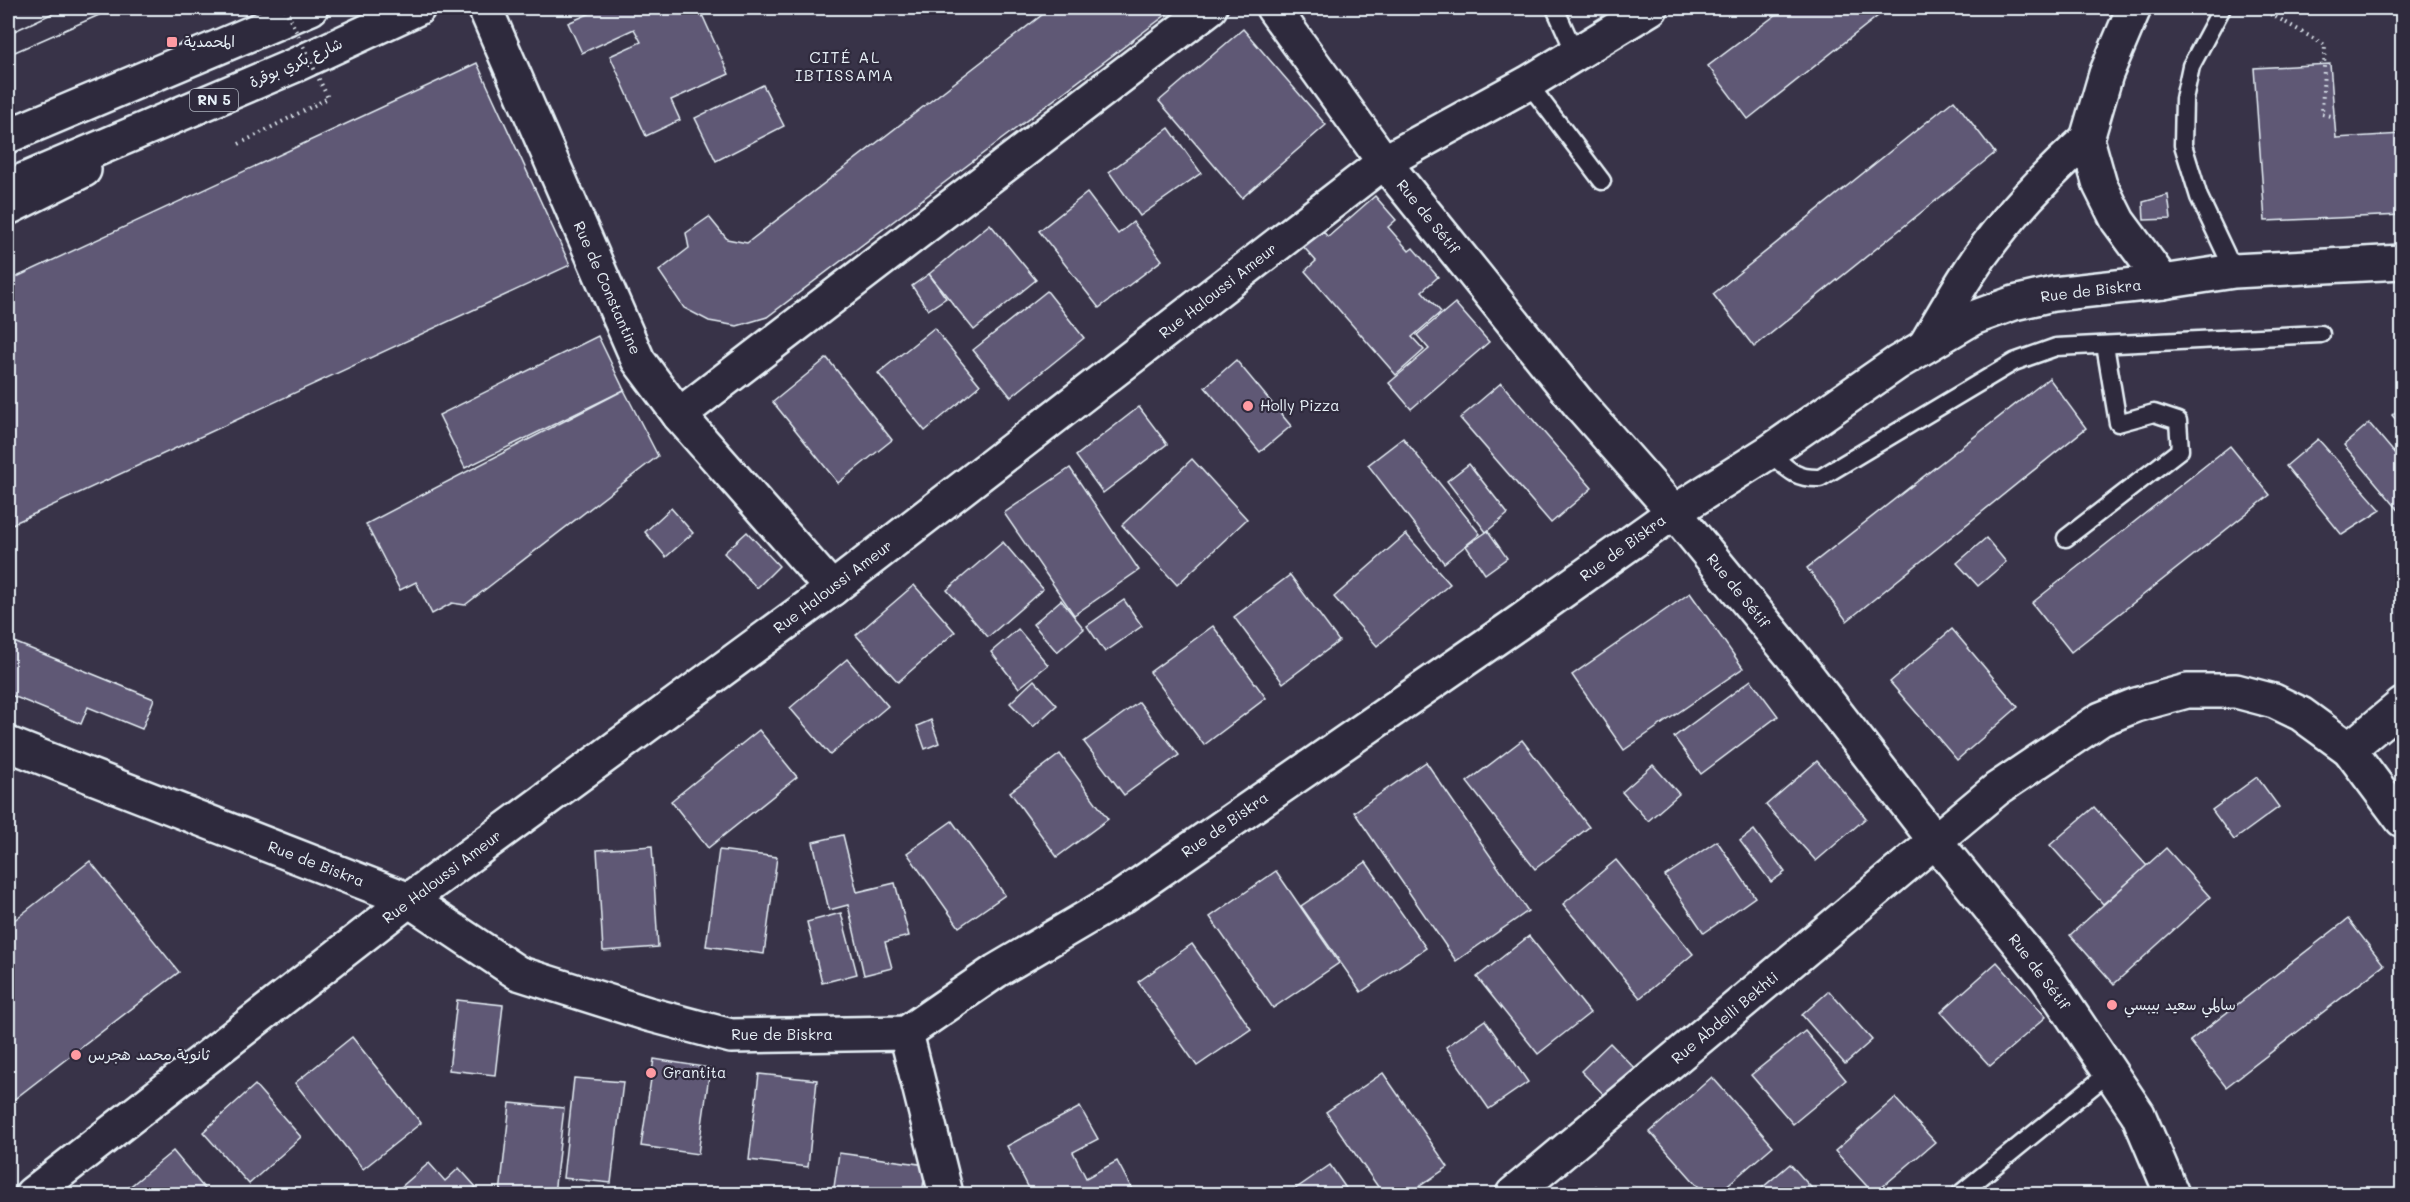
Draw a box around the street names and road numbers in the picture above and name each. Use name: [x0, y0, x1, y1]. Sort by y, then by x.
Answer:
street label: شارع بكري بوقرة: [246, 33, 346, 93]
road number: RN 5: [190, 89, 238, 111]
street label: Rue de Sétif: [1393, 175, 1466, 259]
street label: Rue de Constantine: [570, 218, 646, 357]
street label: Rue Haloussi Ameur: [1154, 238, 1280, 342]
street label: Rue de Biskra: [2039, 274, 2142, 306]
street label: Rue de Biskra: [1575, 509, 1669, 585]
street label: Rue Haloussi Ameur: [769, 535, 896, 638]
street label: Rue de Sétif: [1703, 549, 1776, 633]
street label: Rue de Biskra: [1177, 787, 1272, 861]
street label: Rue Haloussi Ameur: [378, 825, 505, 928]
street label: Rue de Biskra: [265, 836, 367, 891]
street label: Rue de Sétif: [2005, 929, 2076, 1014]
street label: Rue Abdelli Bekhti: [1667, 967, 1782, 1068]
street label: Rue de Biskra: [731, 1024, 833, 1044]

